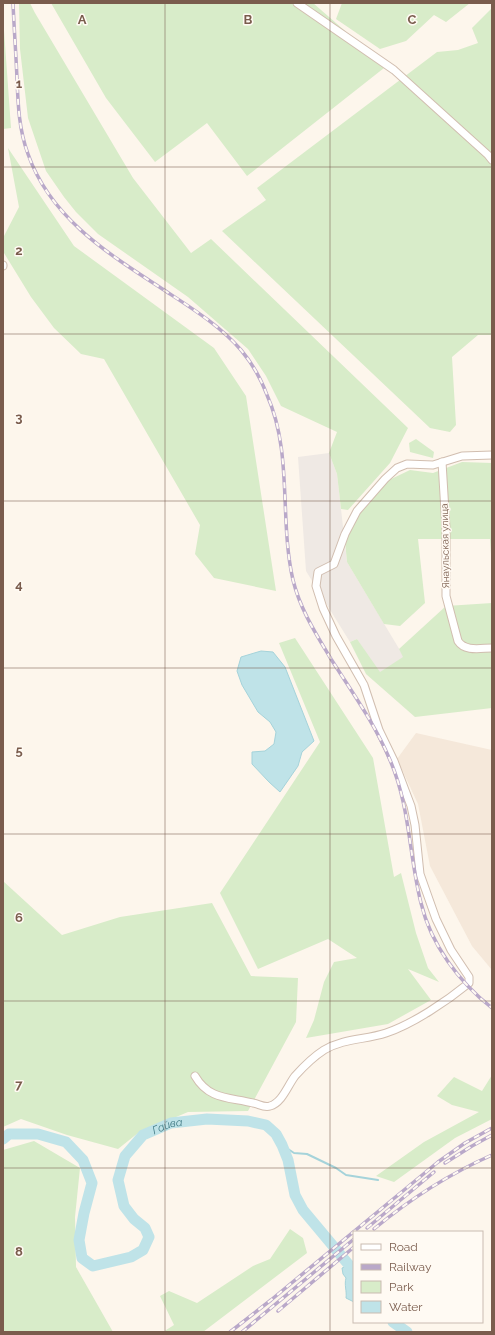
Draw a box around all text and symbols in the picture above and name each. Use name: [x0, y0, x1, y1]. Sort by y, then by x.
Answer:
text: A: [78, 12, 87, 27]
text: B: [244, 12, 253, 27]
text: C: [408, 12, 417, 27]
text: 1: [16, 76, 23, 91]
text: 2: [15, 243, 23, 258]
text: 3: [15, 410, 23, 425]
street label: Янаульская улица: [439, 503, 451, 589]
text: 4: [15, 577, 23, 592]
text: 5: [15, 743, 23, 758]
text: 6: [15, 910, 23, 925]
text: 7: [15, 1077, 23, 1092]
water label: Гайва: [150, 1115, 183, 1137]
legend: [353, 1231, 483, 1323]
text: Road: [389, 1240, 418, 1254]
text: 8: [15, 1244, 23, 1259]
text: Railway: [389, 1260, 432, 1274]
text: Park: [389, 1280, 414, 1294]
text: Water: [389, 1300, 423, 1314]

